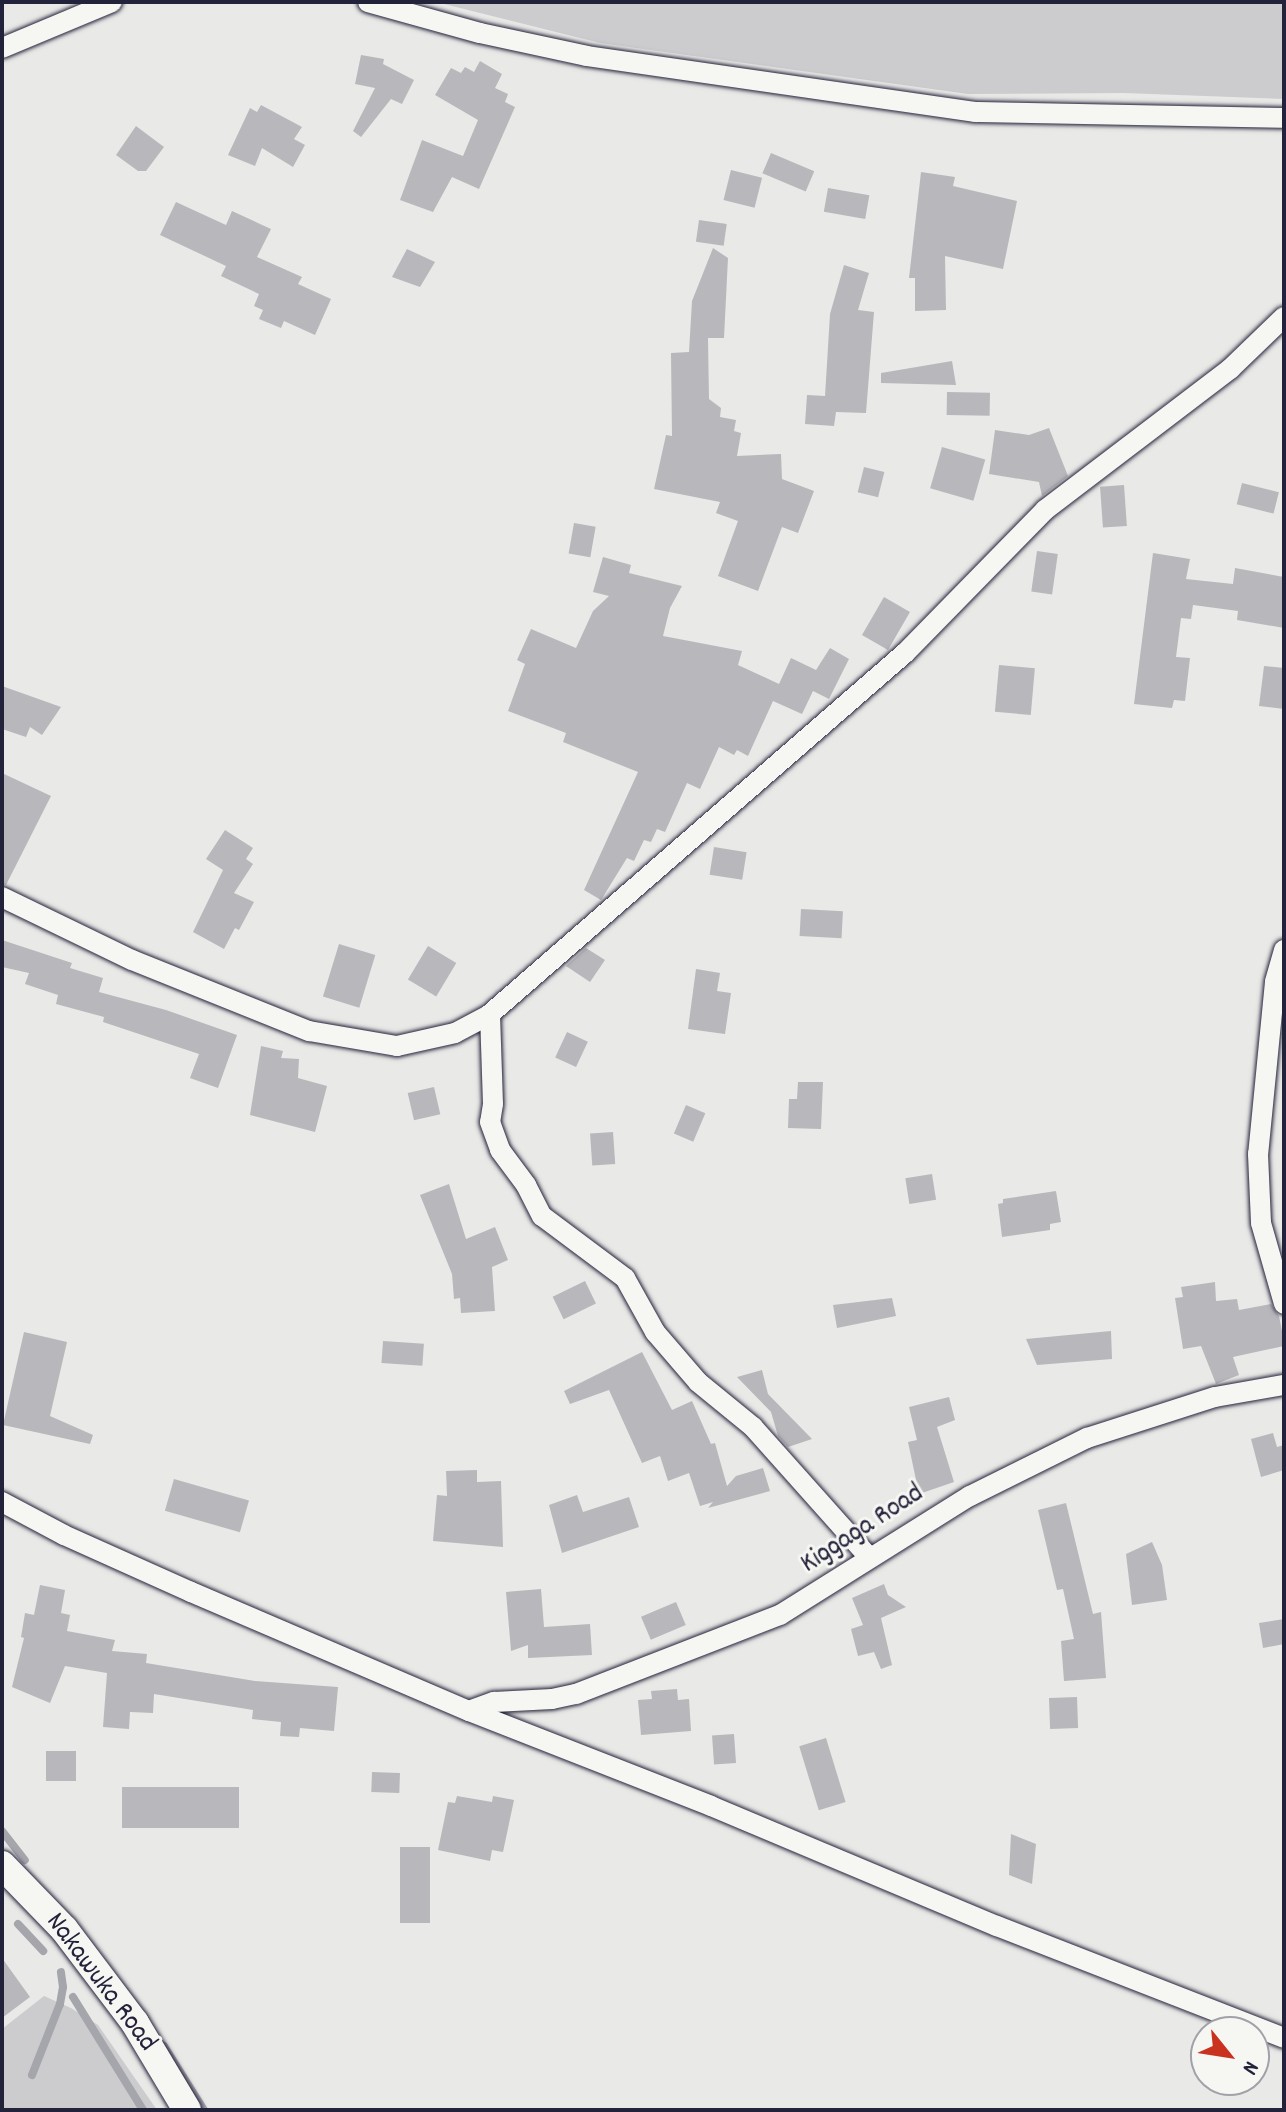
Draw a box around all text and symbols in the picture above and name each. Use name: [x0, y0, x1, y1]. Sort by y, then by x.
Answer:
street label: Kiggaga Road: [795, 1478, 931, 1582]
street label: Nakawuka Road: [37, 1907, 163, 2059]
north arrow: [1190, 2016, 1270, 2096]
text: N: [1233, 2055, 1266, 2080]

